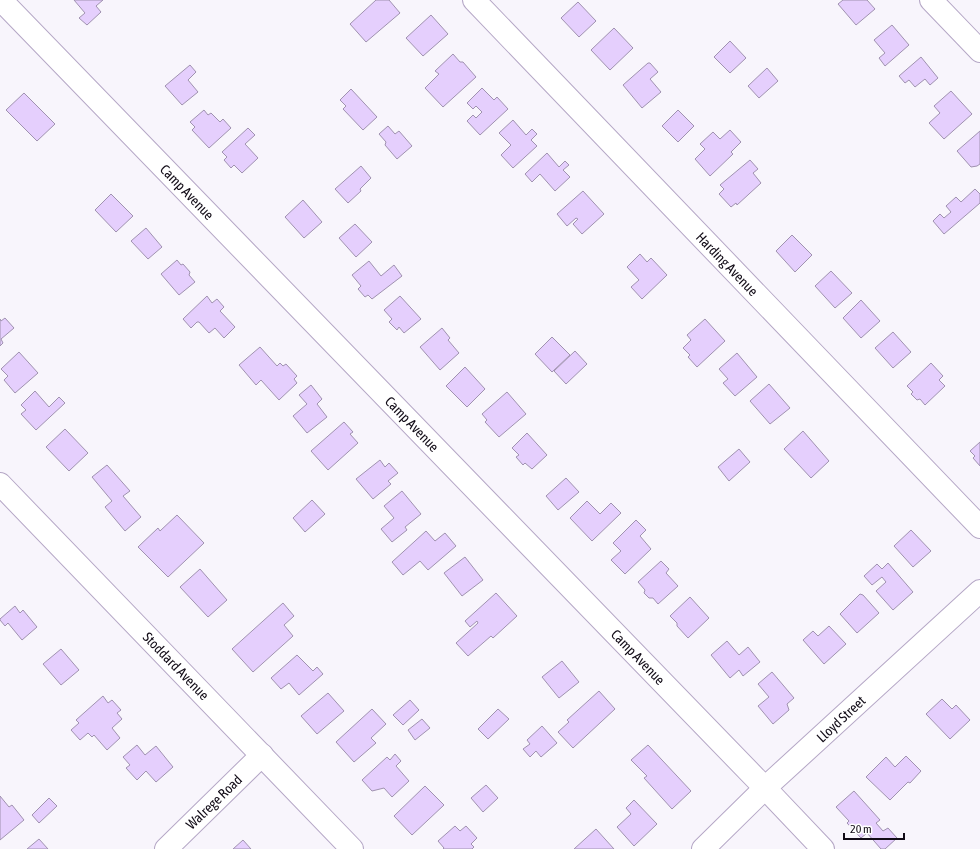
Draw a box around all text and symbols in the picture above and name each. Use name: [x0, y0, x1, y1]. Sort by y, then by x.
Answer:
street label: Camp Avenue: [157, 161, 217, 223]
street label: Harding Avenue: [693, 229, 761, 299]
street label: Camp Avenue: [382, 393, 442, 455]
street label: Camp Avenue: [608, 626, 668, 688]
street label: Stoddard Avenue: [140, 629, 212, 703]
street label: Lloyd Street: [813, 693, 869, 745]
street label: Walrege Road: [183, 772, 245, 832]
scale bar: [844, 815, 904, 841]
text: 20 m: [850, 822, 872, 836]

